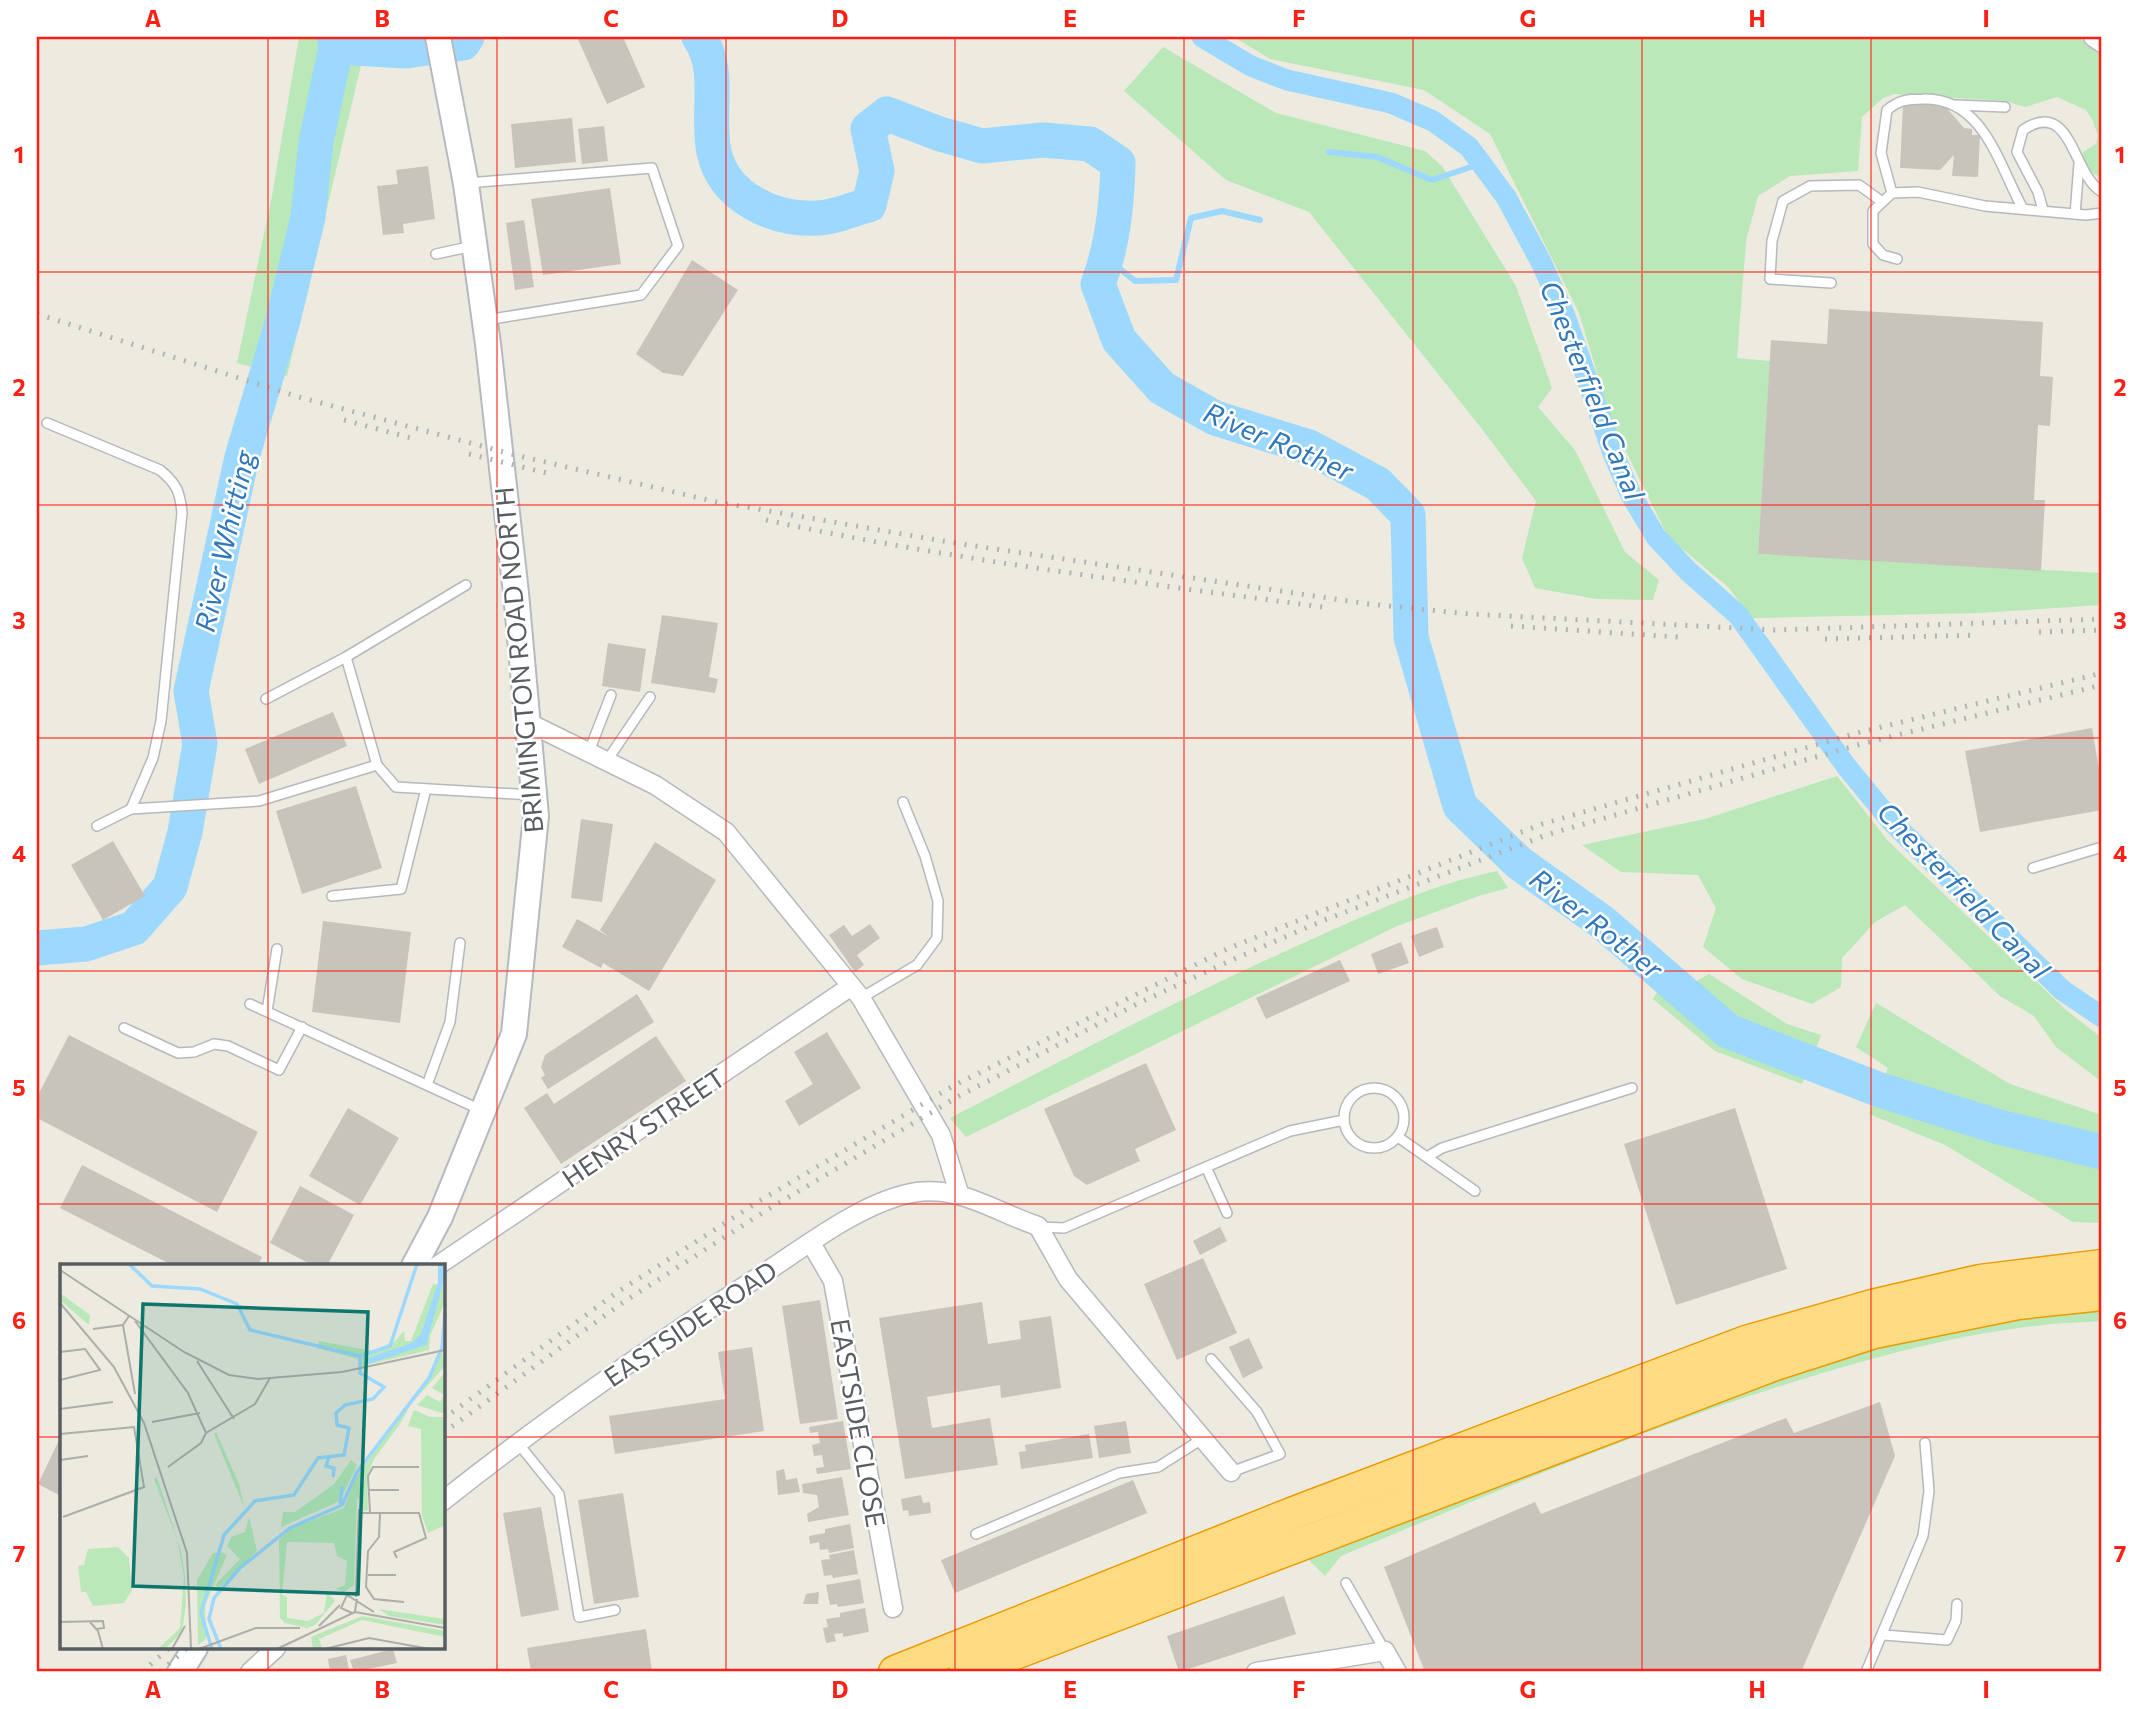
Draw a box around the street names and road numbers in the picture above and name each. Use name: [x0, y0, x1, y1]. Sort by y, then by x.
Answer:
street label: BRIMINGTON ROAD NORTH: [487, 486, 549, 834]
street label: HENRY STREET: [556, 1061, 730, 1193]
street label: EASTSIDE ROAD: [598, 1254, 782, 1392]
street label: EASTSIDE CLOSE: [825, 1316, 893, 1530]

